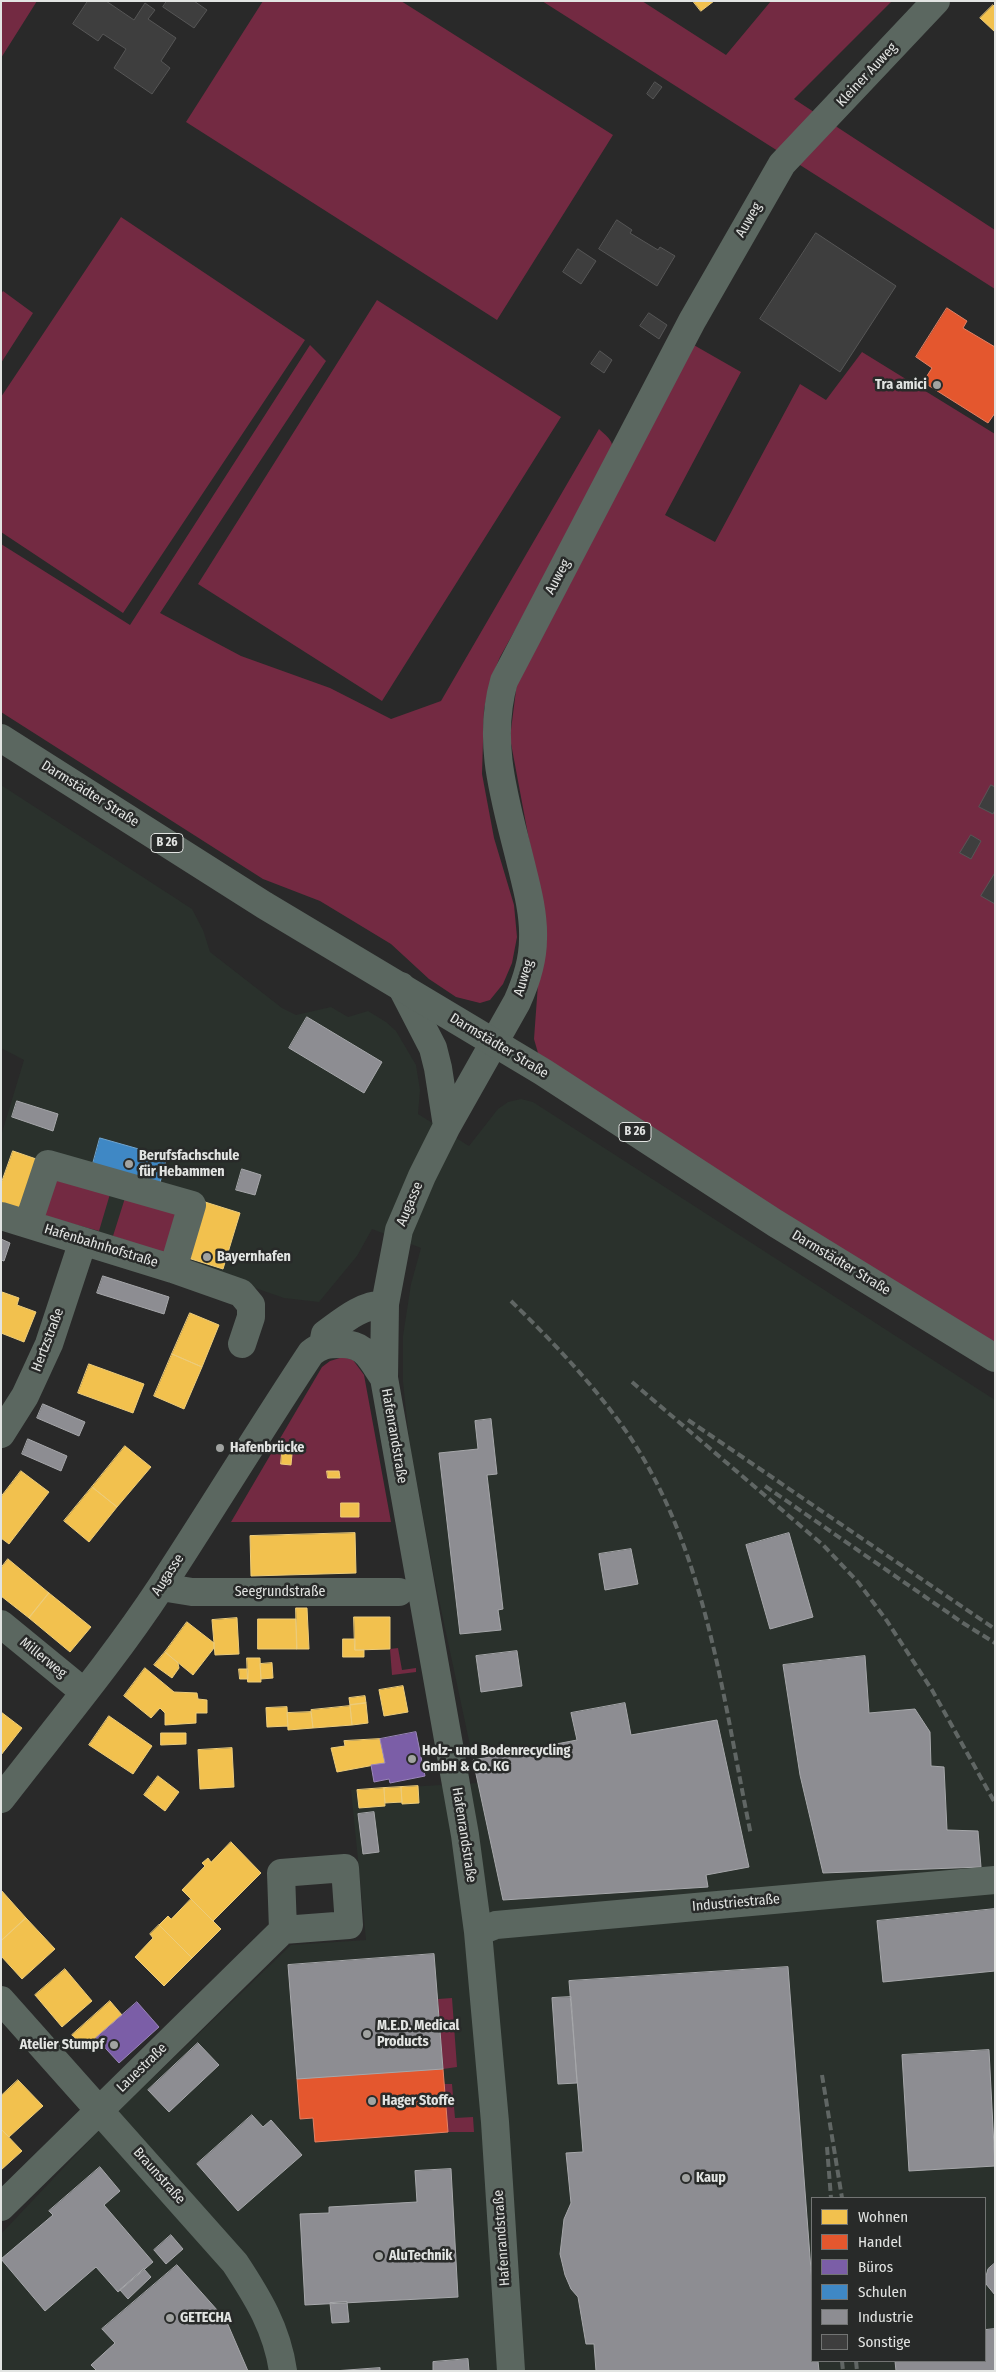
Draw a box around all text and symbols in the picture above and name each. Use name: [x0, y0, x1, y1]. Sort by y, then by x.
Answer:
street label: Kleiner Auweg: [833, 40, 901, 110]
street label: Auweg: [732, 200, 766, 240]
place label: Tra amici: [875, 377, 927, 393]
marker: Tra amici: [931, 379, 943, 391]
street label: Auweg: [542, 557, 574, 597]
street label: Darmstädter Straße: [38, 757, 142, 831]
road number: B 26: [151, 834, 183, 852]
street label: Auweg: [511, 958, 537, 998]
street label: Darmstädter Straße: [447, 1010, 551, 1082]
road number: B 26: [619, 1122, 651, 1142]
place label: Berufsfachschule für Hebammen: [139, 1148, 239, 1180]
marker: Berufsfachschule für Hebammen: [123, 1158, 135, 1170]
street label: Augasse: [393, 1179, 427, 1229]
street label: Hafenbahnhofstraße: [42, 1221, 160, 1271]
street label: Darmstädter Straße: [789, 1227, 893, 1299]
place label: Bayernhafen: [217, 1249, 291, 1265]
marker: Bayernhafen: [201, 1251, 213, 1263]
street label: Hertzstraße: [28, 1306, 68, 1374]
street label: Hafenrandstraße: [377, 1387, 411, 1485]
place label: Hafenbrücke: [230, 1440, 304, 1456]
marker: Hafenbrücke: [214, 1442, 226, 1454]
street label: Augasse: [148, 1551, 188, 1599]
street label: Seegrundstraße: [235, 1584, 325, 1600]
street label: Millerweg: [16, 1634, 70, 1682]
place label: Holz- und Bodenrecycling GmbH & Co. KG: [422, 1743, 570, 1775]
marker: Holz- und Bodenrecycling GmbH & Co. KG: [406, 1753, 418, 1765]
street label: Hafenrandstraße: [448, 1786, 480, 1884]
street label: Industriestraße: [691, 1891, 781, 1915]
place label: M.E.D. Medical Products: [377, 2018, 459, 2050]
marker: M.E.D. Medical Products: [361, 2028, 373, 2040]
place label: Atelier Stumpf: [20, 2037, 104, 2053]
marker: Atelier Stumpf: [108, 2039, 120, 2051]
street label: Lauestraße: [113, 2040, 171, 2096]
place label: Hager Stoffe: [382, 2093, 455, 2109]
marker: Hager Stoffe: [366, 2095, 378, 2107]
street label: Braunstraße: [129, 2144, 189, 2208]
place label: Kaup: [696, 2170, 726, 2186]
marker: Kaup: [680, 2172, 692, 2184]
street label: Hafenrandstraße: [490, 2189, 514, 2287]
legend: [811, 2197, 986, 2362]
text: Wohnen: [858, 2208, 908, 2226]
text: Handel: [858, 2233, 902, 2251]
place label: AluTechnik: [389, 2248, 452, 2264]
marker: AluTechnik: [373, 2250, 385, 2262]
text: Büros: [858, 2258, 893, 2276]
text: Schulen: [858, 2283, 907, 2301]
text: Industrie: [858, 2308, 913, 2326]
place label: GETECHA: [180, 2310, 232, 2326]
marker: GETECHA: [164, 2312, 176, 2324]
text: Sonstige: [858, 2333, 911, 2351]

